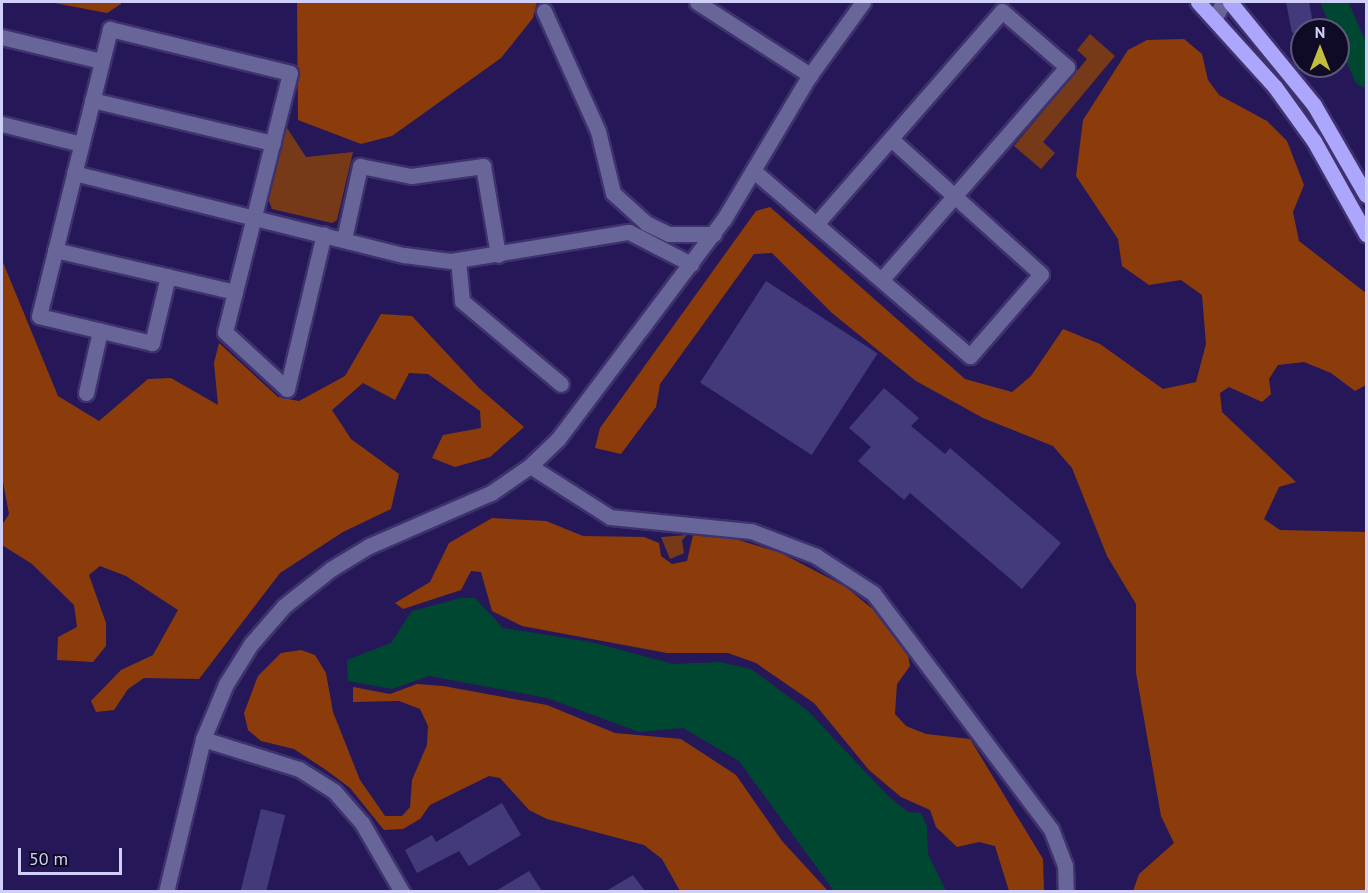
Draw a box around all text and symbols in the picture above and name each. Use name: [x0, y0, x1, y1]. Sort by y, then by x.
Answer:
north arrow: [1290, 18, 1350, 78]
text: N: [1315, 22, 1325, 42]
scale bar: [21, 836, 124, 874]
text: 50 m: [29, 847, 68, 870]

